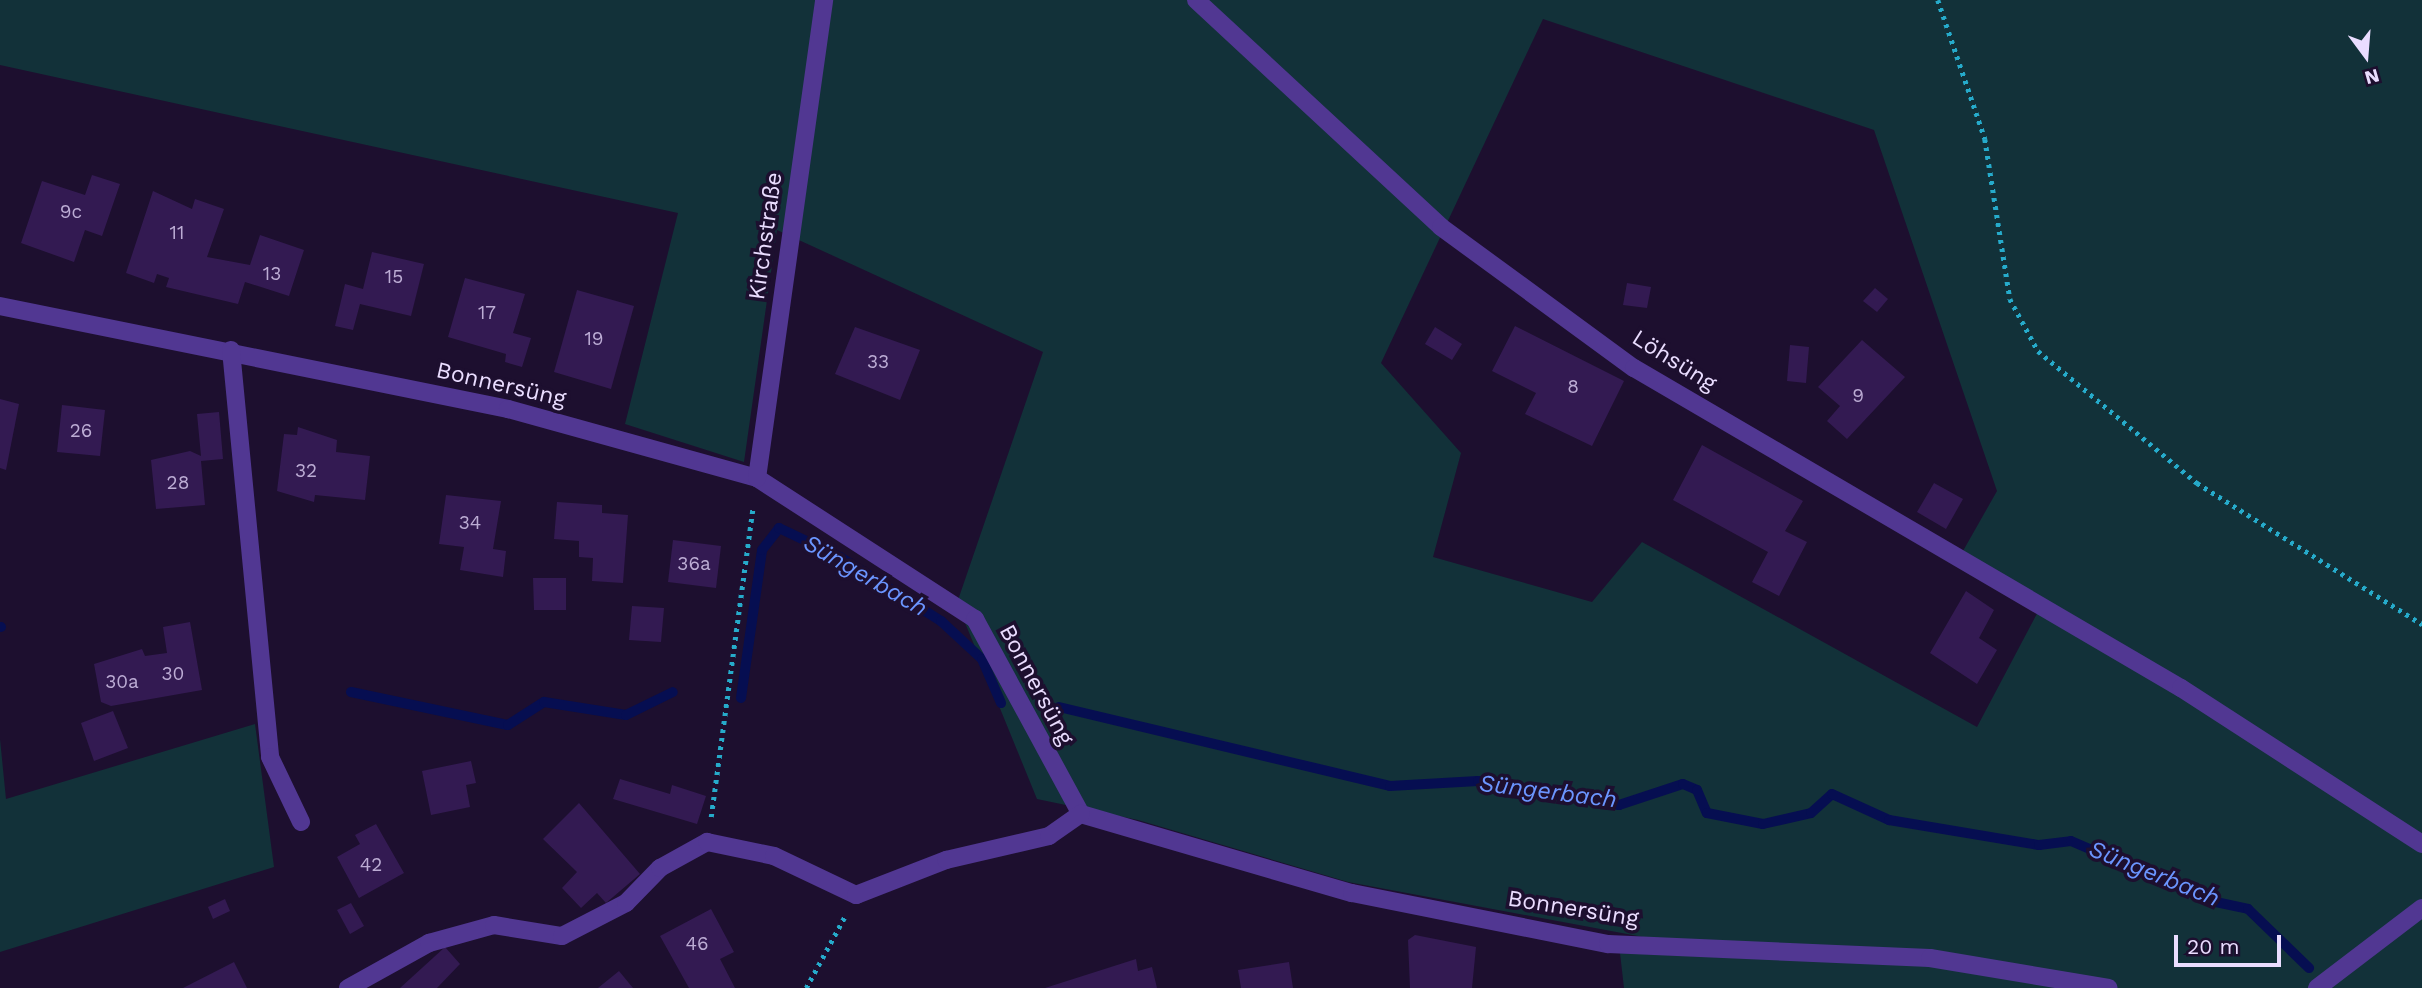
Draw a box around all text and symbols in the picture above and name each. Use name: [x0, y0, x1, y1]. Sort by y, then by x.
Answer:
north arrow: [2331, 21, 2401, 91]
text: N: [2362, 64, 2382, 90]
street label: Kirchstraße: [743, 170, 789, 302]
house number: 9c: [60, 201, 82, 223]
house number: 11: [170, 222, 184, 244]
house number: 13: [263, 263, 281, 285]
house number: 15: [385, 266, 403, 288]
house number: 17: [478, 302, 496, 324]
street label: Löhsüng: [1627, 324, 1721, 398]
house number: 19: [584, 328, 604, 350]
house number: 33: [867, 351, 889, 373]
street label: Bonnersüng: [433, 357, 569, 413]
house number: 8: [1567, 376, 1579, 398]
house number: 9: [1852, 385, 1864, 407]
house number: 26: [70, 420, 92, 442]
house number: 32: [295, 460, 317, 482]
house number: 28: [167, 472, 189, 494]
house number: 34: [459, 512, 481, 534]
water label: Süngerbach: [798, 529, 932, 623]
house number: 36a: [677, 553, 711, 575]
street label: Bonnersüng: [993, 620, 1079, 750]
house number: 30: [162, 663, 184, 685]
house number: 30a: [105, 671, 139, 693]
water label: Süngerbach: [1477, 769, 1619, 815]
water label: Süngerbach: [2084, 835, 2224, 913]
house number: 42: [360, 854, 382, 876]
street label: Bonnersüng: [1506, 885, 1640, 933]
scale bar: [2177, 922, 2284, 966]
house number: 46: [685, 933, 709, 955]
text: 20 m: [2187, 934, 2239, 959]

